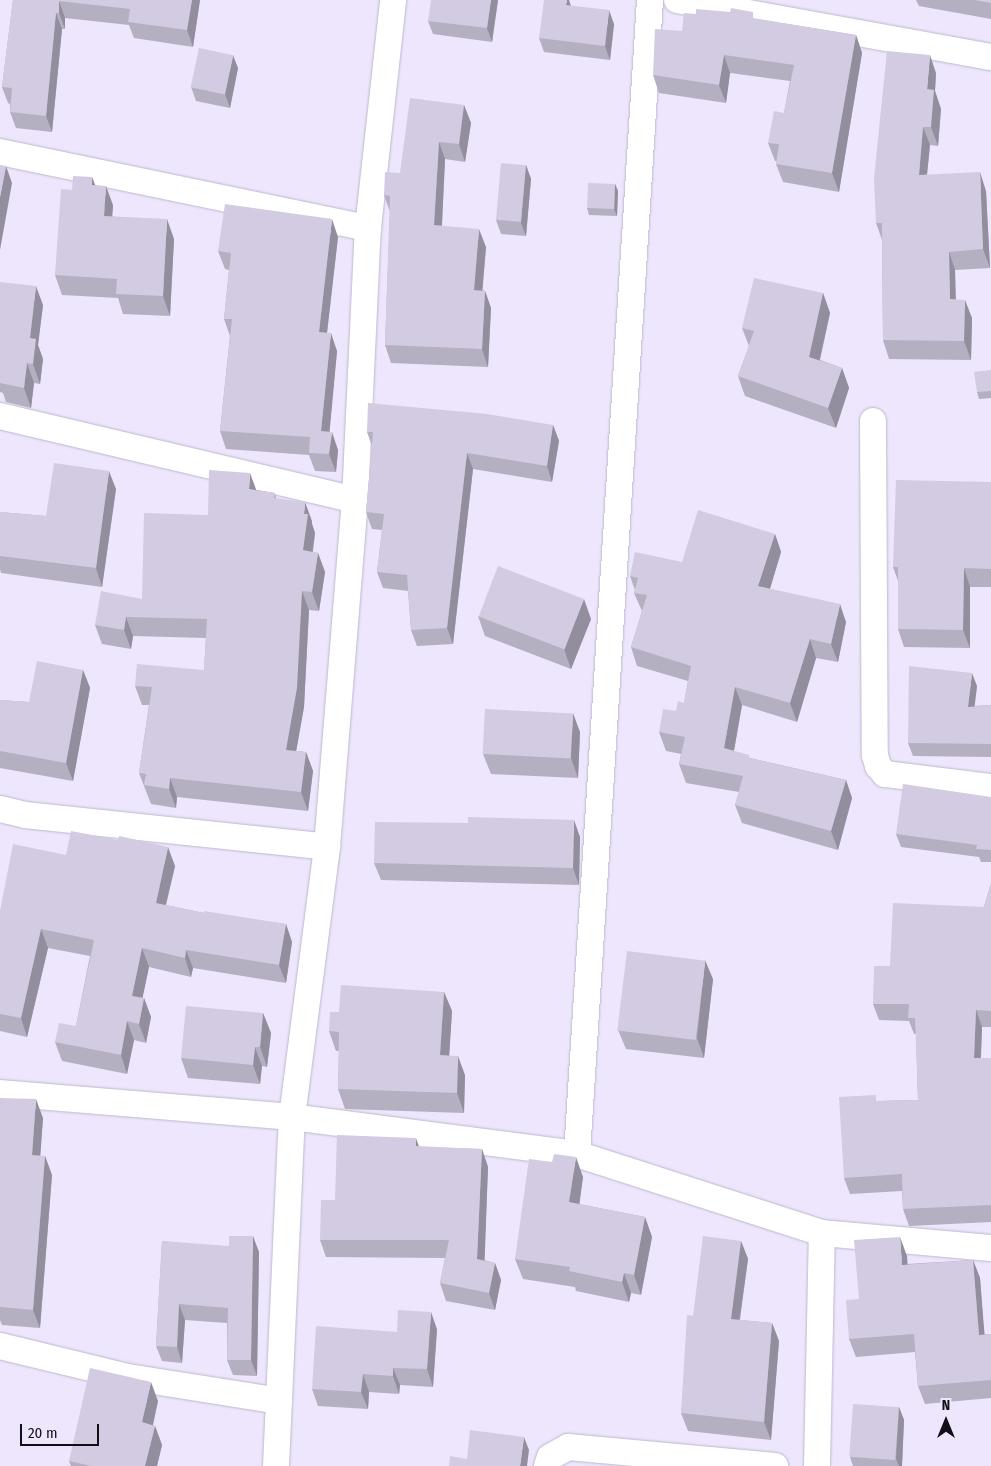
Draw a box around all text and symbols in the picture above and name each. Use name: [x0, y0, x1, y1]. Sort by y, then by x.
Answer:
north arrow: [921, 1396, 971, 1446]
text: N: [942, 1397, 950, 1414]
scale bar: [22, 1414, 101, 1446]
text: 20 m: [28, 1424, 58, 1442]

